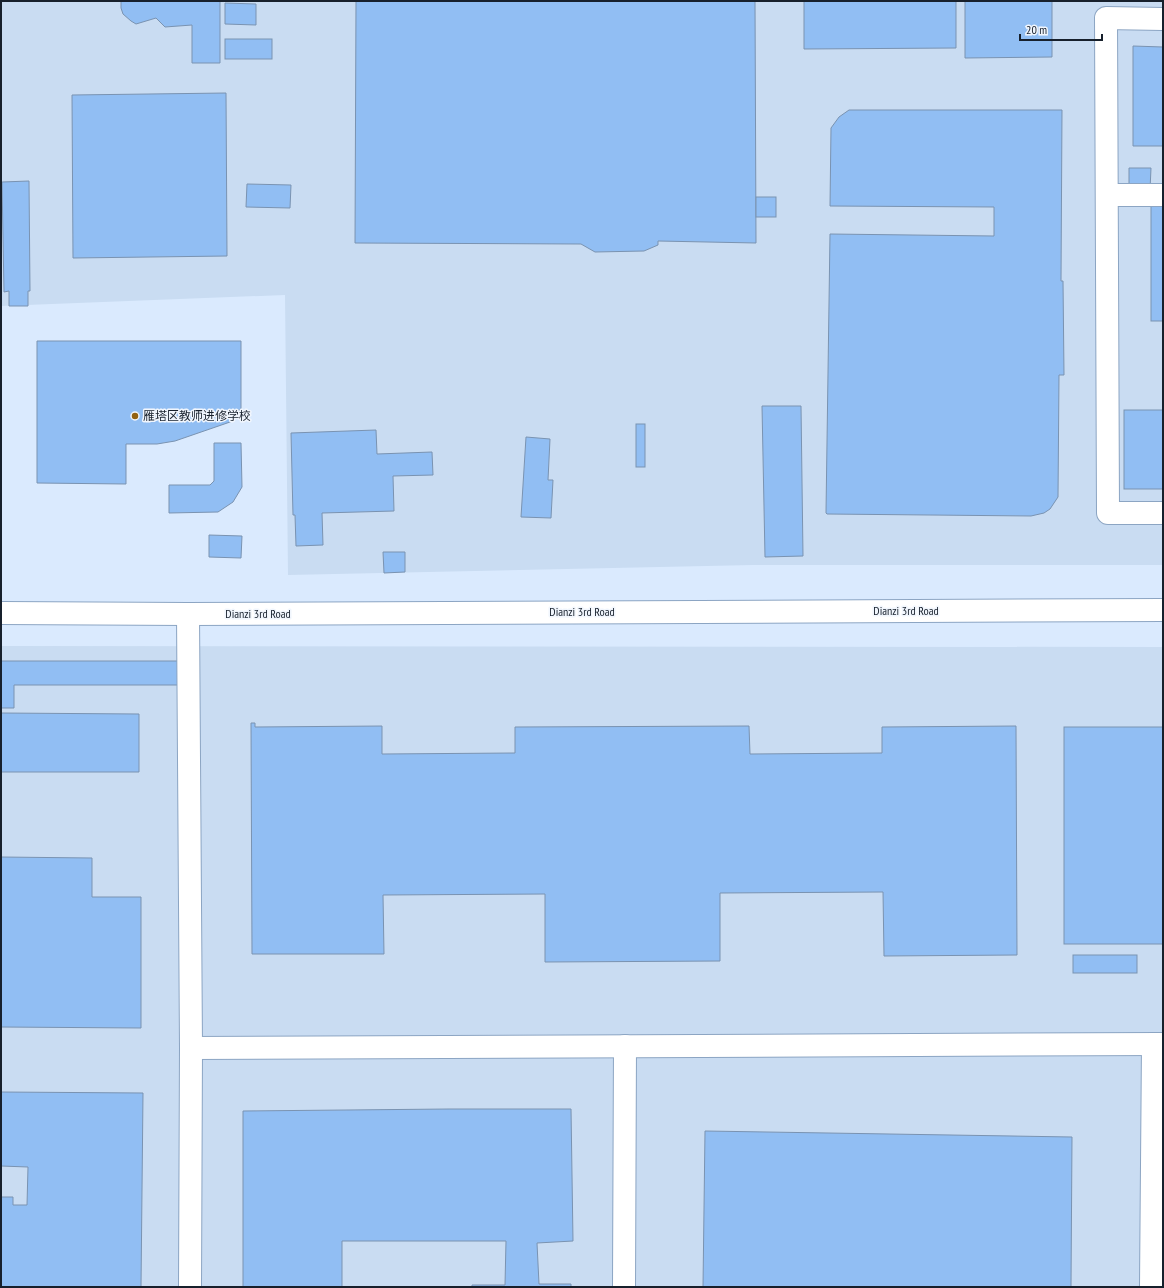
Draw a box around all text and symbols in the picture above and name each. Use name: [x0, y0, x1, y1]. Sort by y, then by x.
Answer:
scale bar: [1020, 16, 1102, 42]
text: 20 m: [1026, 22, 1047, 37]
place label: 雁塔区教师进修学校: [143, 408, 251, 423]
marker: 雁塔区教师进修学校: [130, 411, 140, 421]
street label: Dianzi 3rd Road: [873, 603, 939, 618]
street label: Dianzi 3rd Road: [549, 604, 615, 619]
street label: Dianzi 3rd Road: [225, 606, 291, 621]

